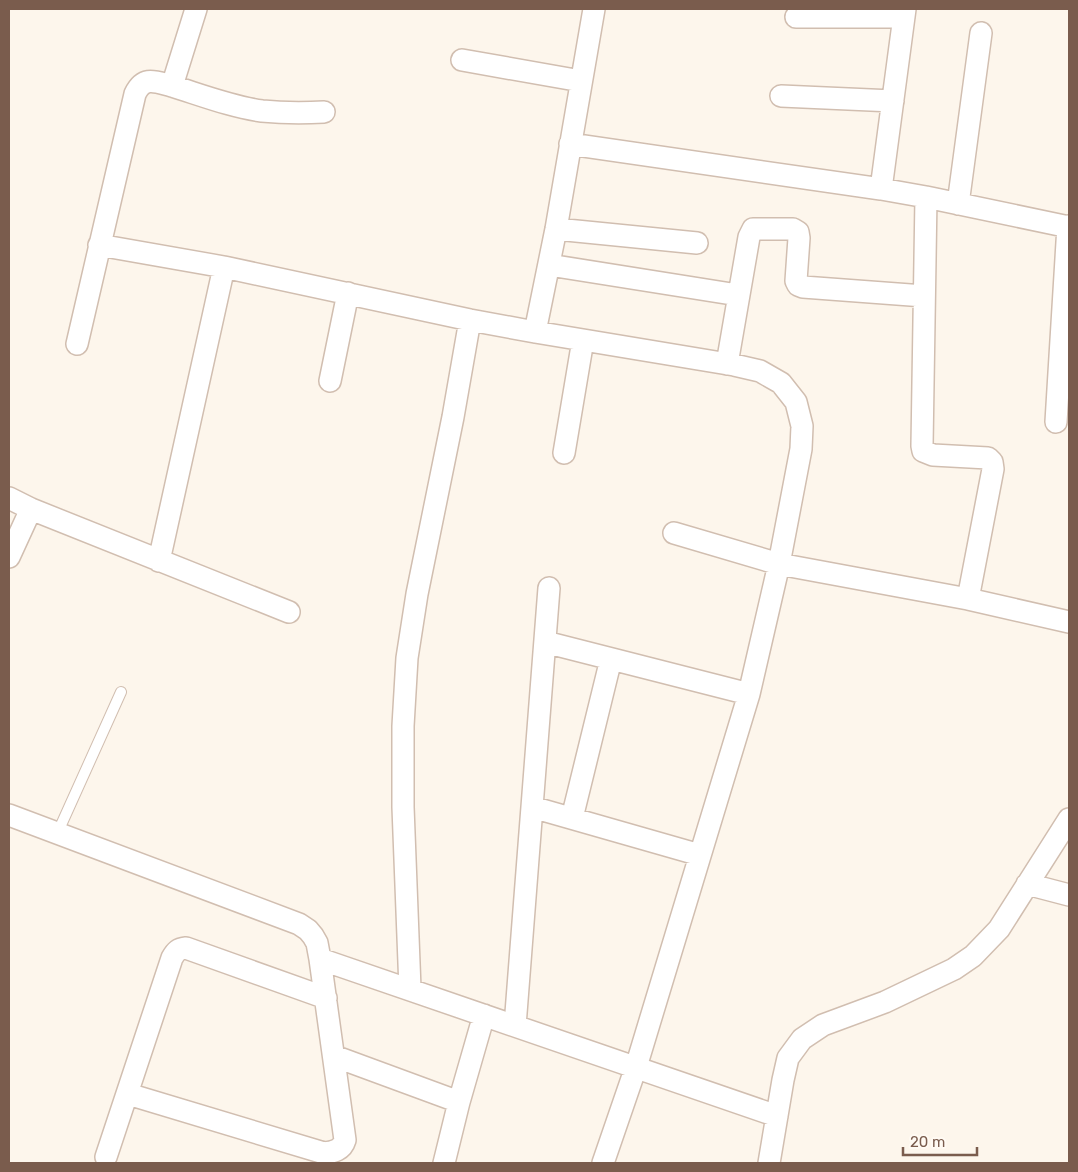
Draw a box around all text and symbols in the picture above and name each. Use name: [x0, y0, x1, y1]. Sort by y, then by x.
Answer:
scale bar: [903, 1124, 977, 1156]
text: 20 m: [910, 1133, 945, 1151]

